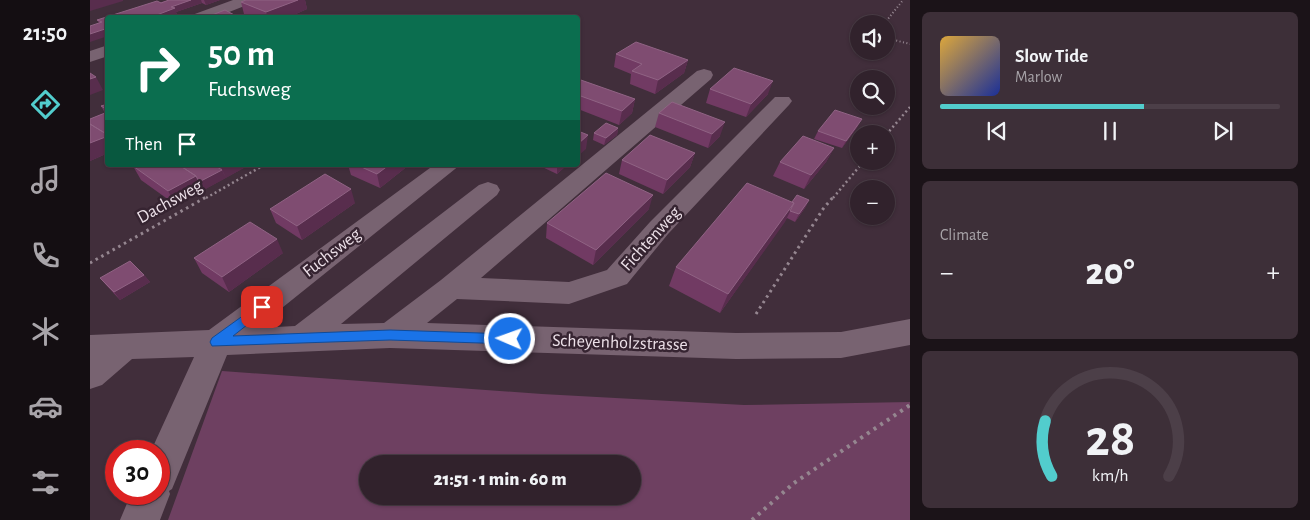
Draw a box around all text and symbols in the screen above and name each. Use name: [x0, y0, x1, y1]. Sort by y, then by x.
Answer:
map controls: [850, 15, 895, 225]
button: sound: [850, 15, 895, 60]
text: 21:50: [23, 22, 67, 44]
icon: right: [125, 35, 190, 100]
text: 50 m: [208, 37, 275, 72]
text: Slow Tide: [1015, 47, 1088, 66]
text: Marlow: [1015, 69, 1062, 85]
button: search: [850, 70, 895, 115]
text: Fuchsweg: [208, 78, 291, 100]
icon: directions: [28, 87, 63, 122]
icon: previous: [983, 117, 1011, 145]
icon: pause: [1096, 117, 1124, 145]
icon: next: [1209, 117, 1237, 145]
button: +: [850, 125, 895, 170]
icon: arrive: [173, 130, 201, 158]
text: Then: [125, 135, 163, 154]
icon: music: [28, 162, 63, 197]
street label: Dachsweg: [134, 177, 206, 227]
button: −: [850, 180, 895, 225]
street label: Fichtenweg: [618, 203, 685, 275]
street label: Fuchsweg: [300, 225, 364, 281]
text: Climate: [940, 227, 989, 243]
icon: phone: [28, 238, 63, 273]
text: 20°: [1086, 254, 1134, 292]
text: −: [940, 259, 953, 287]
text: +: [1267, 259, 1280, 287]
pin: [241, 286, 283, 328]
icon: arrive: [248, 293, 276, 321]
position arrow: [483, 312, 535, 364]
icon: climate: [28, 314, 63, 349]
street label: Scheyenholzstrasse: [552, 332, 688, 354]
icon: car: [28, 389, 63, 424]
text: 28: [1085, 413, 1135, 465]
speed limit sign: 30: [105, 440, 170, 505]
icon: filters: [28, 465, 63, 500]
text: km/h: [1092, 467, 1128, 485]
text: 21:51 · 1 min · 60 m: [433, 470, 567, 489]

